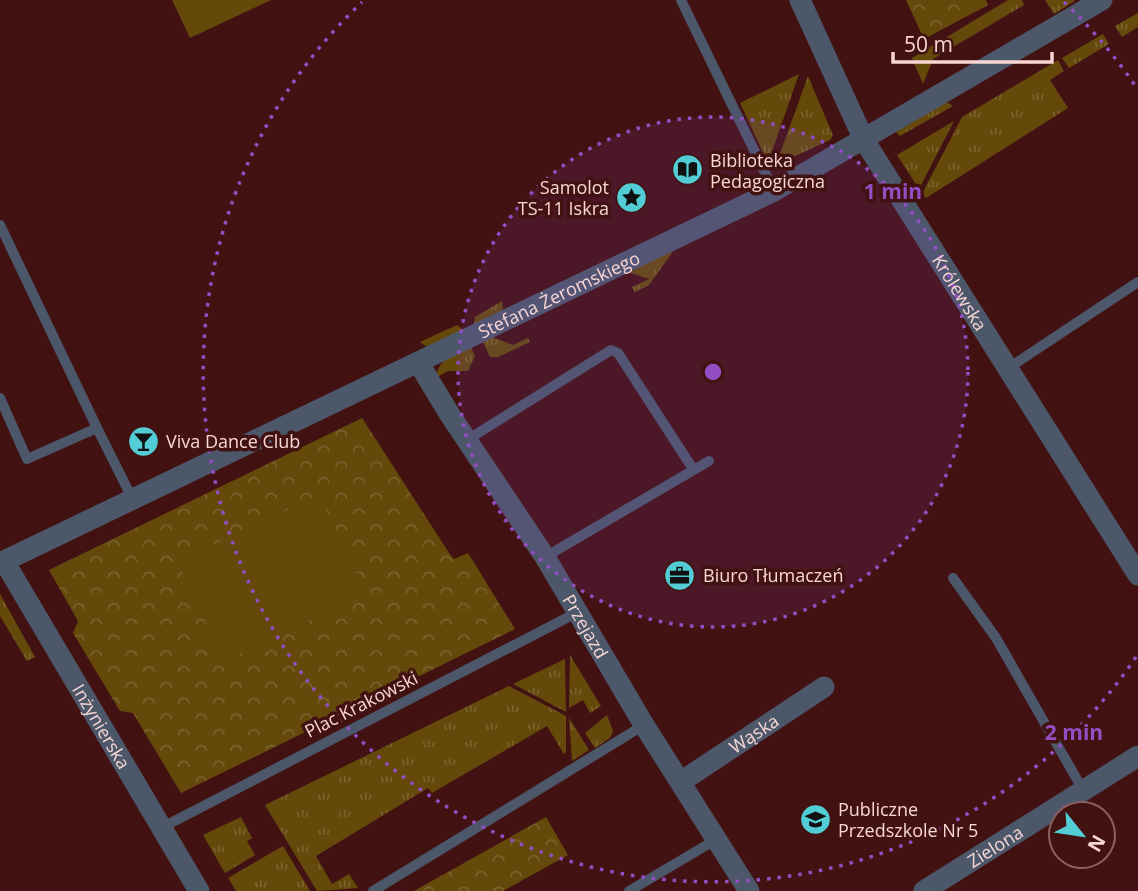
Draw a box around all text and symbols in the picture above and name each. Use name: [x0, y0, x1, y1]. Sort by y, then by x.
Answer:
scale bar: [893, 21, 1052, 65]
text: 50 m: [904, 30, 953, 58]
place label: Biblioteka Pedagogiczna: [710, 148, 825, 193]
library icon: Biblioteka Pedagogiczna: [670, 153, 704, 187]
place label: Samolot TS-11 Iskra: [518, 175, 609, 220]
text: 1 min: [864, 177, 922, 205]
place icon: Samolot TS-11 Iskra: [615, 180, 649, 214]
street label: Stefana Żeromskiego: [474, 245, 644, 344]
street label: Królewska: [927, 250, 993, 335]
centre of rings: [701, 360, 725, 384]
bar icon: Viva Dance Club: [126, 424, 160, 458]
place label: Viva Dance Club: [166, 429, 300, 453]
office icon: Biuro Tłumaczeń: [663, 558, 697, 592]
place label: Biuro Tłumaczeń: [703, 563, 843, 587]
street label: Przejazd: [557, 590, 614, 663]
street label: Plac Krakowski: [300, 665, 422, 743]
street label: Inżynierska: [67, 679, 136, 773]
street label: Wąska: [724, 708, 783, 759]
text: 2 min: [1045, 718, 1103, 746]
place label: Publiczne Przedszkole Nr 5: [838, 797, 978, 842]
north arrow: [1047, 800, 1117, 870]
school or university icon: Publiczne Przedszkole Nr 5: [798, 802, 832, 836]
street label: Zielona: [963, 820, 1027, 873]
text: N: [1082, 830, 1112, 857]

